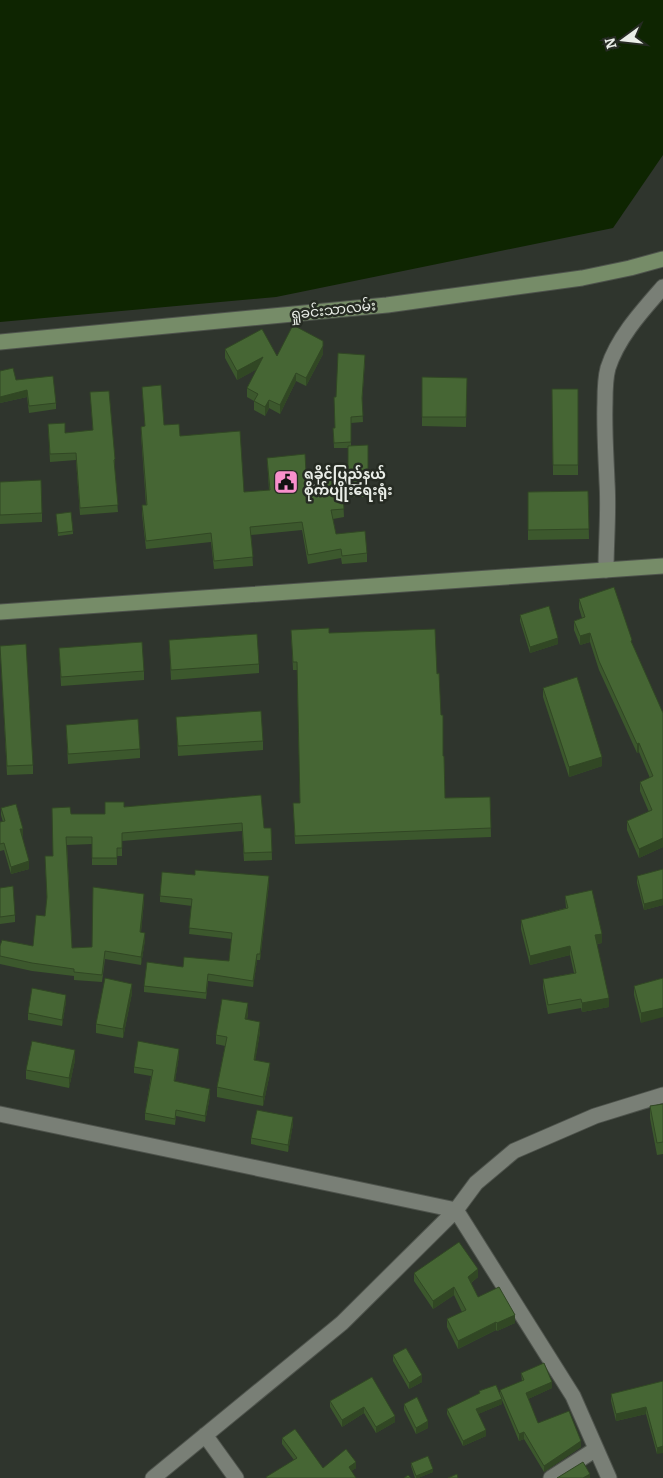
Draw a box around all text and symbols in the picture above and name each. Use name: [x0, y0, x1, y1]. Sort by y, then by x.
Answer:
north arrow: [598, 15, 648, 65]
text: N: [601, 36, 621, 51]
street label: ရှုခင်းသာလမ်း: [289, 295, 377, 326]
place label: ရခိုင်ပြည်နယ် စိုက်ပျိုးရေးရုံး: [304, 464, 393, 502]
public building icon: ရခိုင်ပြည်နယ် စိုက်ပျိုးရေးရုံး: [273, 469, 299, 495]

